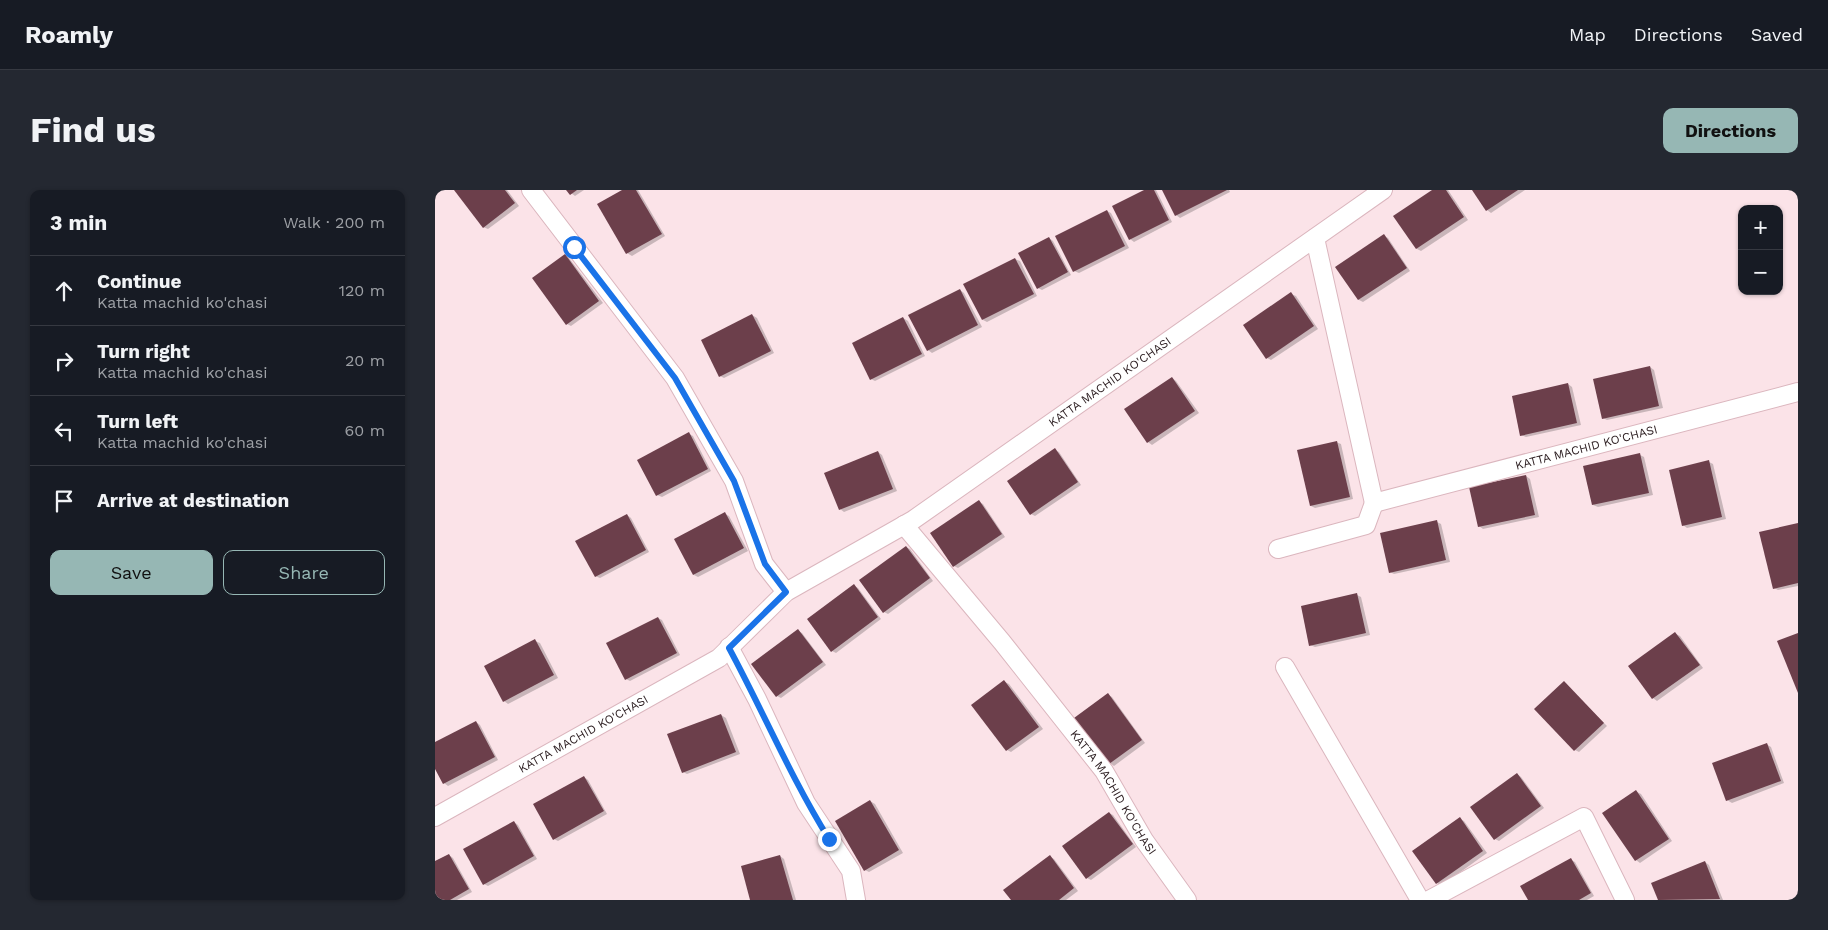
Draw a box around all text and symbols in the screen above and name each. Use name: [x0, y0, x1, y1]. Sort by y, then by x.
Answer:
text: Roamly: [25, 21, 113, 49]
text: Map: [1569, 24, 1606, 45]
text: Directions: [1634, 24, 1723, 45]
text: Saved: [1751, 24, 1803, 45]
button: Directions: [1663, 108, 1798, 153]
text: Find us: [30, 109, 156, 151]
map controls: [1738, 205, 1783, 295]
button: +: [1738, 205, 1783, 250]
text: 3 min: [50, 210, 107, 235]
text: Walk · 200 m: [283, 213, 385, 232]
route start: [563, 236, 586, 259]
button: −: [1738, 250, 1783, 295]
text: Continue: [97, 270, 181, 293]
icon: ahead: [50, 277, 78, 305]
text: 120 m: [339, 281, 385, 300]
text: Katta machid ko'chasi: [97, 293, 268, 312]
street label: KATTA MACHID KO'CHASI: [1046, 334, 1174, 430]
text: Turn right: [97, 340, 190, 363]
icon: right: [50, 347, 78, 375]
text: 20 m: [345, 351, 385, 370]
text: Katta machid ko'chasi: [97, 363, 268, 382]
text: Turn left: [97, 410, 178, 433]
icon: left: [50, 417, 78, 445]
text: 60 m: [345, 421, 385, 440]
street label: KATTA MACHID KO'CHASI: [1514, 422, 1659, 473]
text: Katta machid ko'chasi: [97, 433, 268, 452]
icon: arrive: [50, 487, 78, 515]
text: Arrive at destination: [97, 489, 289, 512]
button: Save: [50, 550, 213, 595]
button: Share: [223, 550, 385, 595]
street label: KATTA MACHID KO'CHASI: [516, 692, 651, 776]
street label: KATTA MACHID KO'CHASI: [1067, 727, 1159, 857]
route end: [818, 828, 841, 851]

